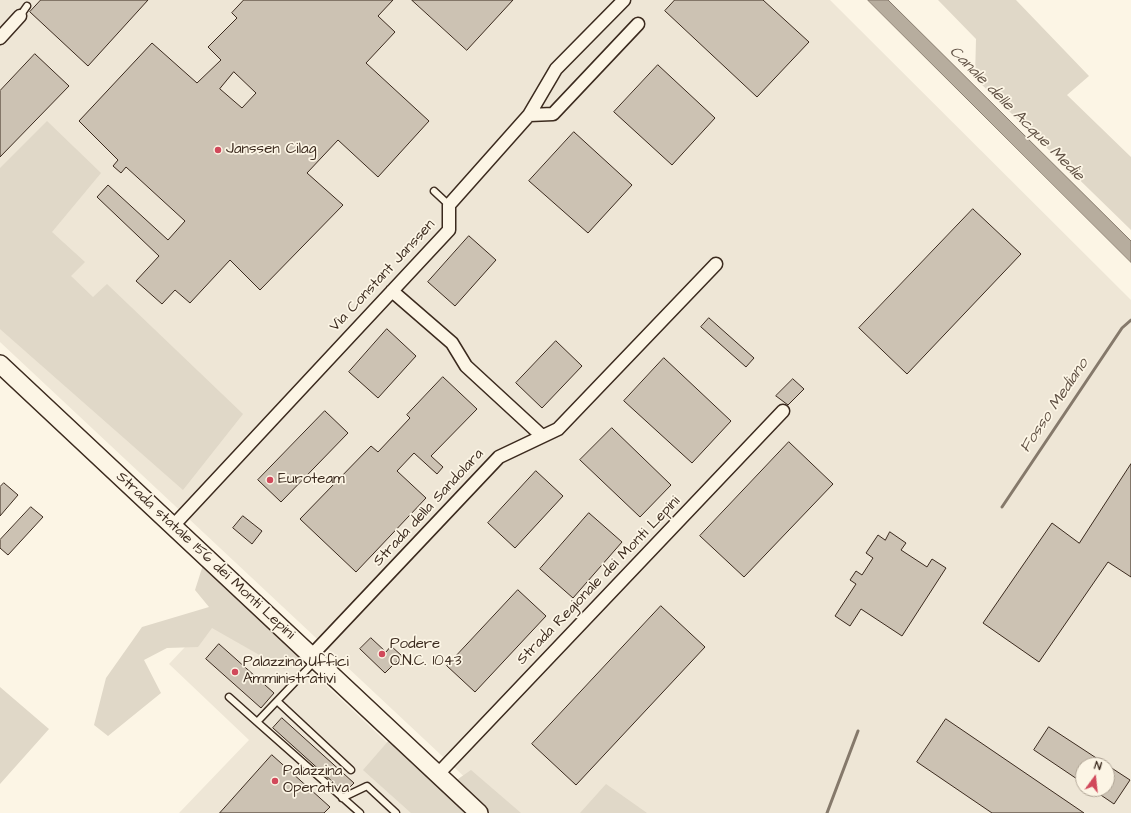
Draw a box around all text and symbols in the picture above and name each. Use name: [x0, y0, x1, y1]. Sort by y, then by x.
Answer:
water label: Canale delle Acque Medie: [944, 42, 1088, 186]
place label: Janssen Cilag: [226, 141, 316, 159]
marker: Janssen Cilag: [213, 145, 223, 155]
street label: Via Constant Janssen: [326, 216, 440, 336]
water label: Fosso Mediano: [1017, 355, 1093, 457]
street label: Strada della Sandolara: [370, 446, 488, 570]
street label: Strada statale 156 dei Monti Lepini: [112, 468, 298, 644]
place label: Euroteam: [278, 471, 345, 489]
marker: Euroteam: [265, 475, 275, 485]
street label: Strada Regionale dei Monti Lepini: [514, 493, 684, 669]
place label: Podere O.N.C. 1043: [390, 636, 462, 671]
marker: Podere O.N.C. 1043: [377, 649, 387, 659]
place label: Palazzina Uffici Amministrativi: [243, 654, 349, 689]
marker: Palazzina Uffici Amministrativi: [230, 667, 240, 677]
north arrow: [1075, 757, 1115, 797]
text: N: [1093, 758, 1103, 774]
place label: Palazzina Operativa: [283, 763, 349, 798]
marker: Palazzina Operativa: [270, 776, 280, 786]

